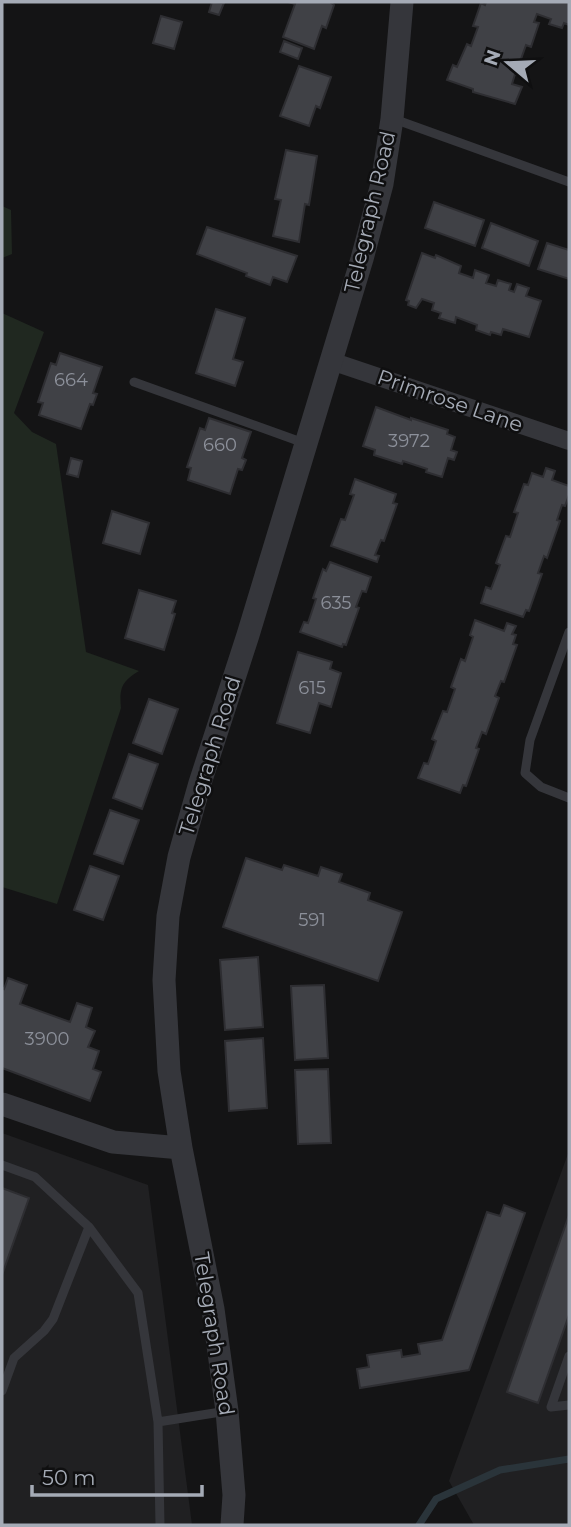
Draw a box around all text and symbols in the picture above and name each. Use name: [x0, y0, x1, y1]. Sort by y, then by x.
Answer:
north arrow: [473, 28, 543, 98]
text: N: [479, 47, 506, 69]
street label: Telegraph Road: [339, 129, 400, 295]
street label: Primrose Lane: [374, 364, 526, 437]
house number: 664: [54, 369, 88, 391]
house number: 3972: [388, 430, 430, 452]
house number: 660: [203, 434, 237, 456]
house number: 635: [320, 592, 352, 614]
street label: Telegraph Road: [173, 673, 246, 838]
house number: 615: [298, 677, 326, 699]
house number: 591: [298, 909, 326, 931]
house number: 3900: [25, 1028, 69, 1050]
street label: Telegraph Road: [189, 1250, 240, 1417]
scale bar: [32, 1454, 201, 1498]
text: 50 m: [42, 1465, 96, 1490]

